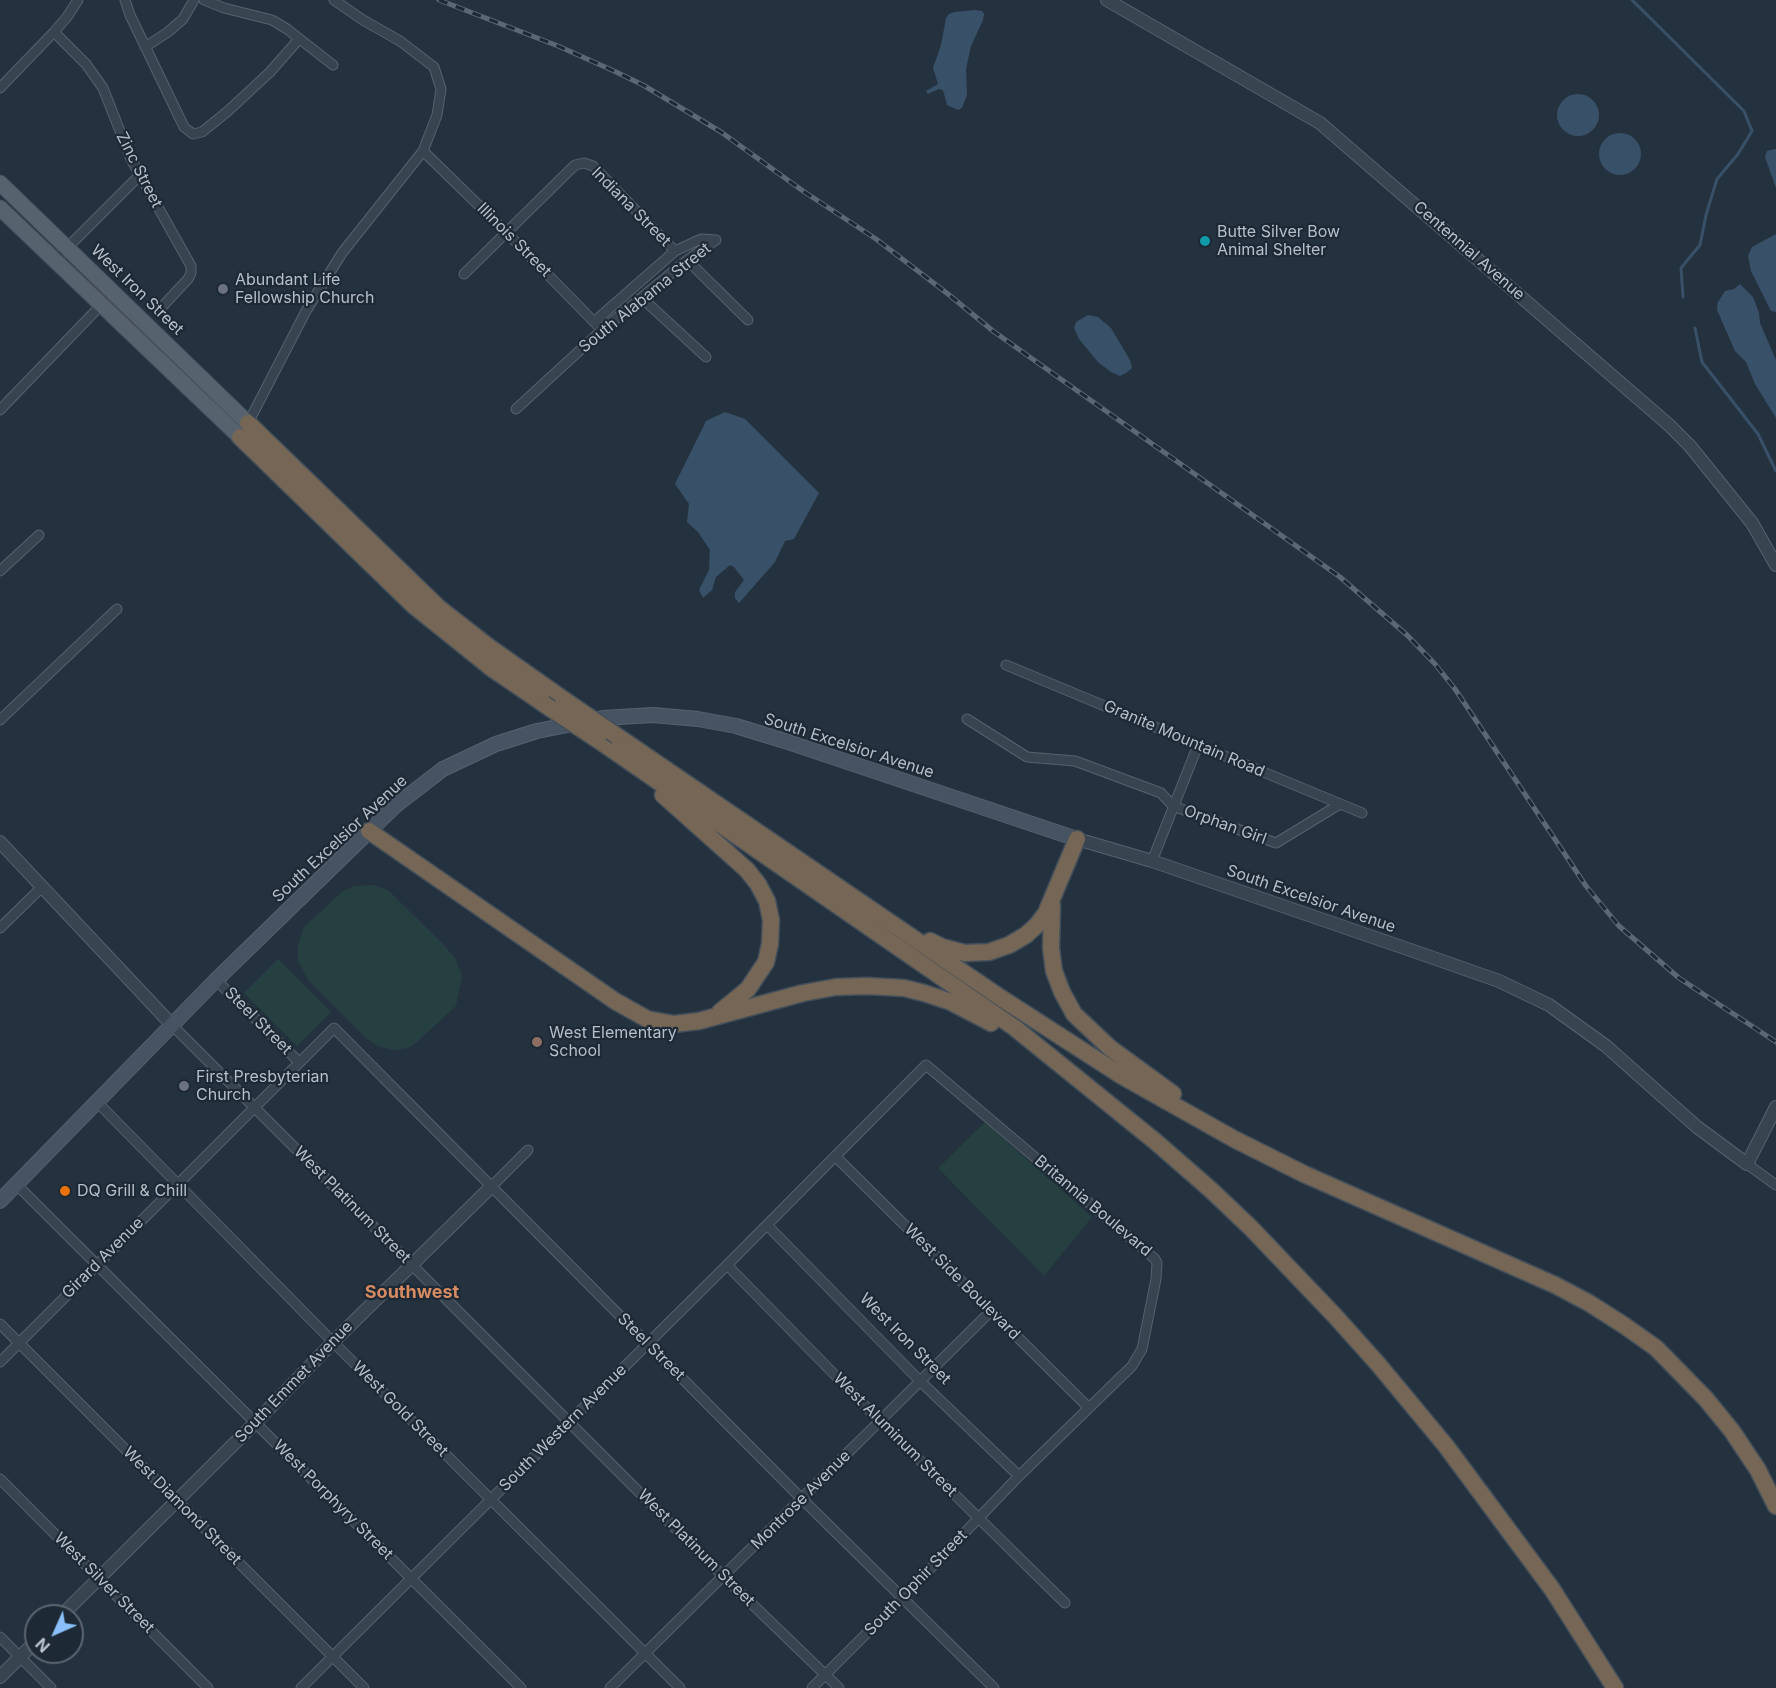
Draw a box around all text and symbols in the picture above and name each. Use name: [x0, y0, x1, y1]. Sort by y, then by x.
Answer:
street label: Zinc Street: [112, 129, 166, 211]
street label: Indiana Street: [587, 163, 675, 251]
street label: Centennial Avenue: [1409, 197, 1529, 305]
street label: Illinois Street: [473, 199, 555, 281]
place label: Butte Silver Bow Animal Shelter: [1217, 222, 1340, 260]
marker: Butte Silver Bow Animal Shelter: [1198, 234, 1212, 248]
street label: South Alabama Street: [575, 239, 715, 357]
street label: West Iron Street: [87, 241, 187, 339]
place label: Abundant Life Fellowship Church: [235, 270, 374, 308]
marker: Abundant Life Fellowship Church: [216, 282, 230, 296]
street label: Granite Mountain Road: [1101, 696, 1267, 782]
street label: South Excelsior Avenue: [762, 709, 936, 783]
street label: South Excelsior Avenue: [269, 771, 411, 907]
street label: Orphan Girl: [1181, 801, 1269, 849]
street label: South Excelsior Avenue: [1224, 861, 1398, 937]
street label: Steel Street: [220, 983, 296, 1059]
place label: West Elementary School: [549, 1023, 677, 1061]
marker: West Elementary School: [530, 1035, 544, 1049]
place label: First Presbyterian Church: [196, 1067, 329, 1105]
marker: First Presbyterian Church: [177, 1079, 191, 1093]
street label: West Platinum Street: [290, 1143, 414, 1267]
street label: Britannia Boulevard: [1031, 1151, 1155, 1261]
place label: DQ Grill & Chill: [77, 1181, 187, 1201]
marker: DQ Grill & Chill: [58, 1184, 72, 1198]
street label: Girard Avenue: [58, 1213, 148, 1303]
street label: West Side Boulevard: [900, 1220, 1024, 1344]
district label: Southwest: [365, 1282, 459, 1304]
street label: West Iron Street: [855, 1289, 955, 1389]
street label: Steel Street: [613, 1309, 689, 1385]
street label: South Emmet Avenue: [231, 1317, 357, 1447]
street label: West Gold Street: [348, 1357, 452, 1461]
street label: South Western Avenue: [495, 1360, 631, 1496]
street label: West Aluminum Street: [829, 1369, 961, 1501]
street label: West Porphyry Street: [269, 1436, 397, 1564]
street label: West Diamond Street: [119, 1443, 245, 1569]
street label: Montrose Avenue: [747, 1446, 855, 1554]
street label: West Platinum Street: [634, 1486, 758, 1610]
street label: South Ophir Street: [861, 1526, 971, 1640]
street label: West Silver Street: [50, 1529, 158, 1637]
north arrow: [24, 1604, 84, 1664]
text: N: [31, 1634, 54, 1657]

